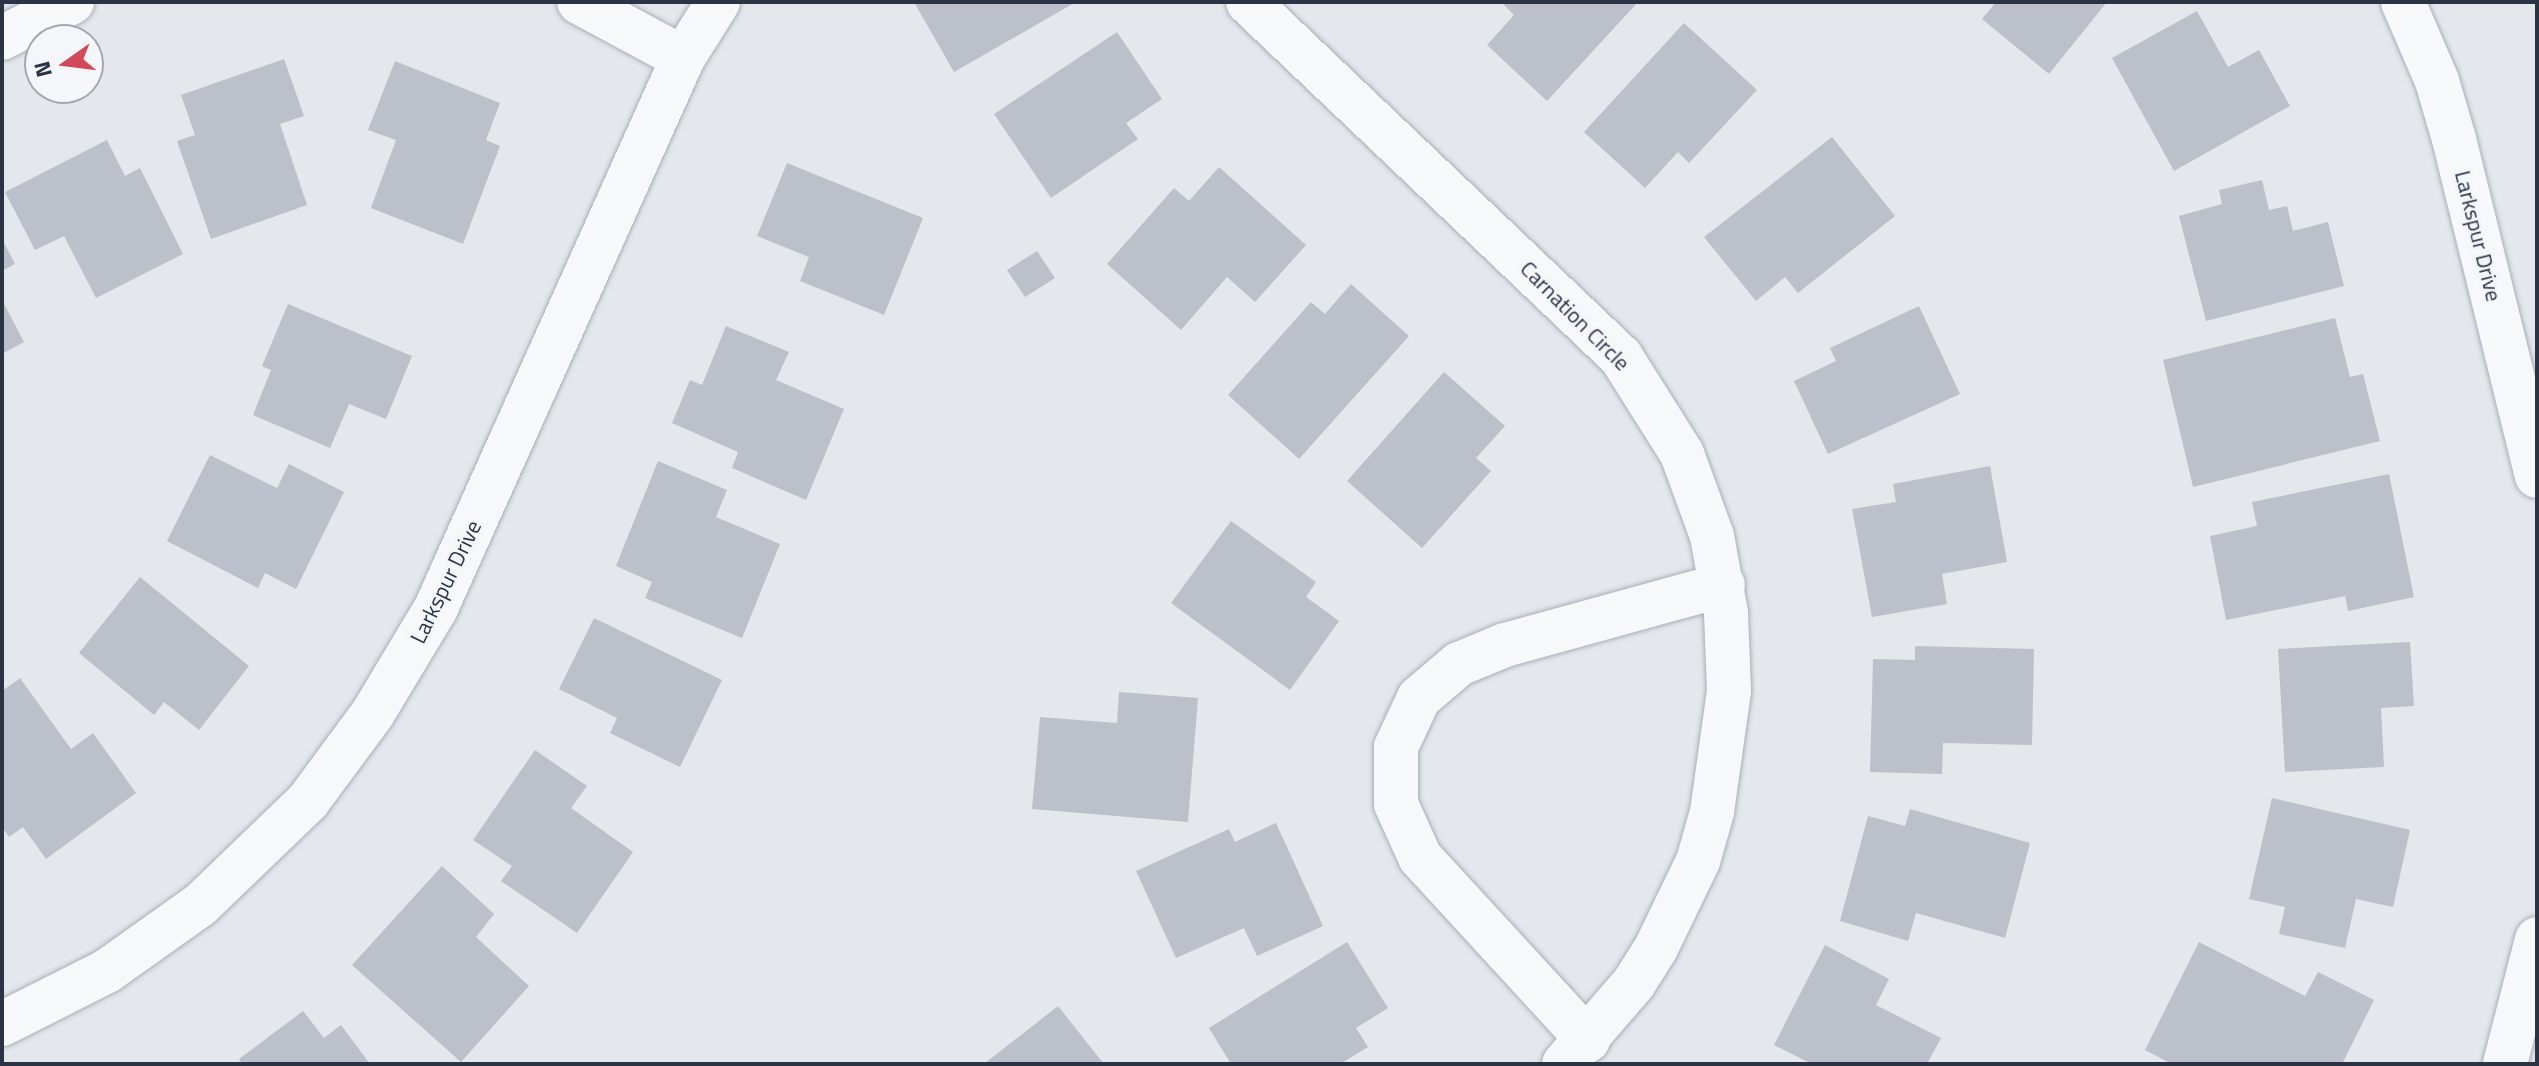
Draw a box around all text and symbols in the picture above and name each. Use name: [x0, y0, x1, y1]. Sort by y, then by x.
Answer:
north arrow: [24, 24, 104, 104]
text: N: [24, 58, 61, 81]
street label: Larkspur Drive: [2449, 168, 2507, 304]
street label: Carnation Circle: [1515, 256, 1635, 376]
street label: Larkspur Drive: [405, 516, 487, 648]

